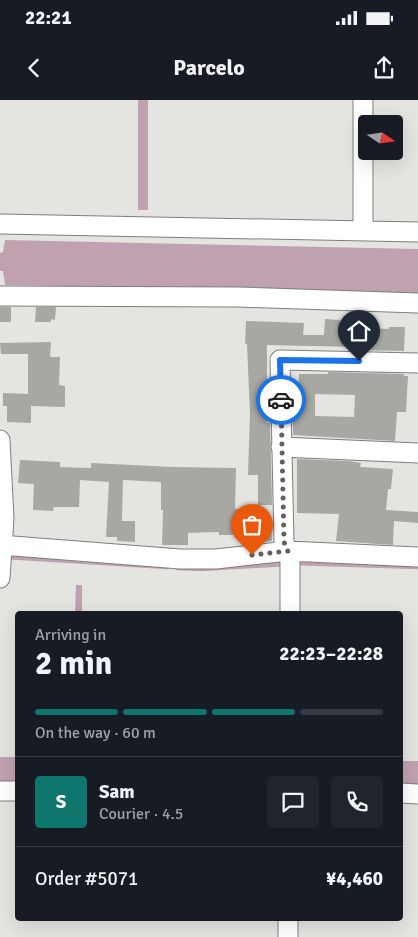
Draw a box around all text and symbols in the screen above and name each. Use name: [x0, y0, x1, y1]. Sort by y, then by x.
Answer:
text: 22:21: [25, 6, 72, 30]
icon: back: [20, 54, 48, 82]
text: Parcelo: [173, 54, 245, 81]
icon: share: [370, 54, 398, 82]
north arrow: [358, 115, 402, 160]
map controls: [358, 115, 403, 160]
pin: [338, 310, 380, 361]
icon: home: [345, 317, 373, 345]
courier: [256, 375, 306, 425]
icon: car: [267, 386, 295, 414]
pin: [231, 504, 273, 555]
icon: bag: [238, 511, 266, 539]
text: Arriving in: [35, 625, 106, 645]
text: 22:23–22:28: [279, 642, 383, 666]
text: 2 min: [35, 644, 112, 683]
text: On the way · 60 m: [35, 723, 156, 743]
button: chat: [267, 776, 319, 828]
button: phone: [331, 776, 383, 828]
text: Sam: [99, 780, 135, 804]
text: S: [56, 790, 66, 814]
text: Courier · 4.5: [99, 804, 183, 824]
text: Order #5071: [35, 867, 138, 891]
text: ¥4,460: [326, 867, 383, 891]

